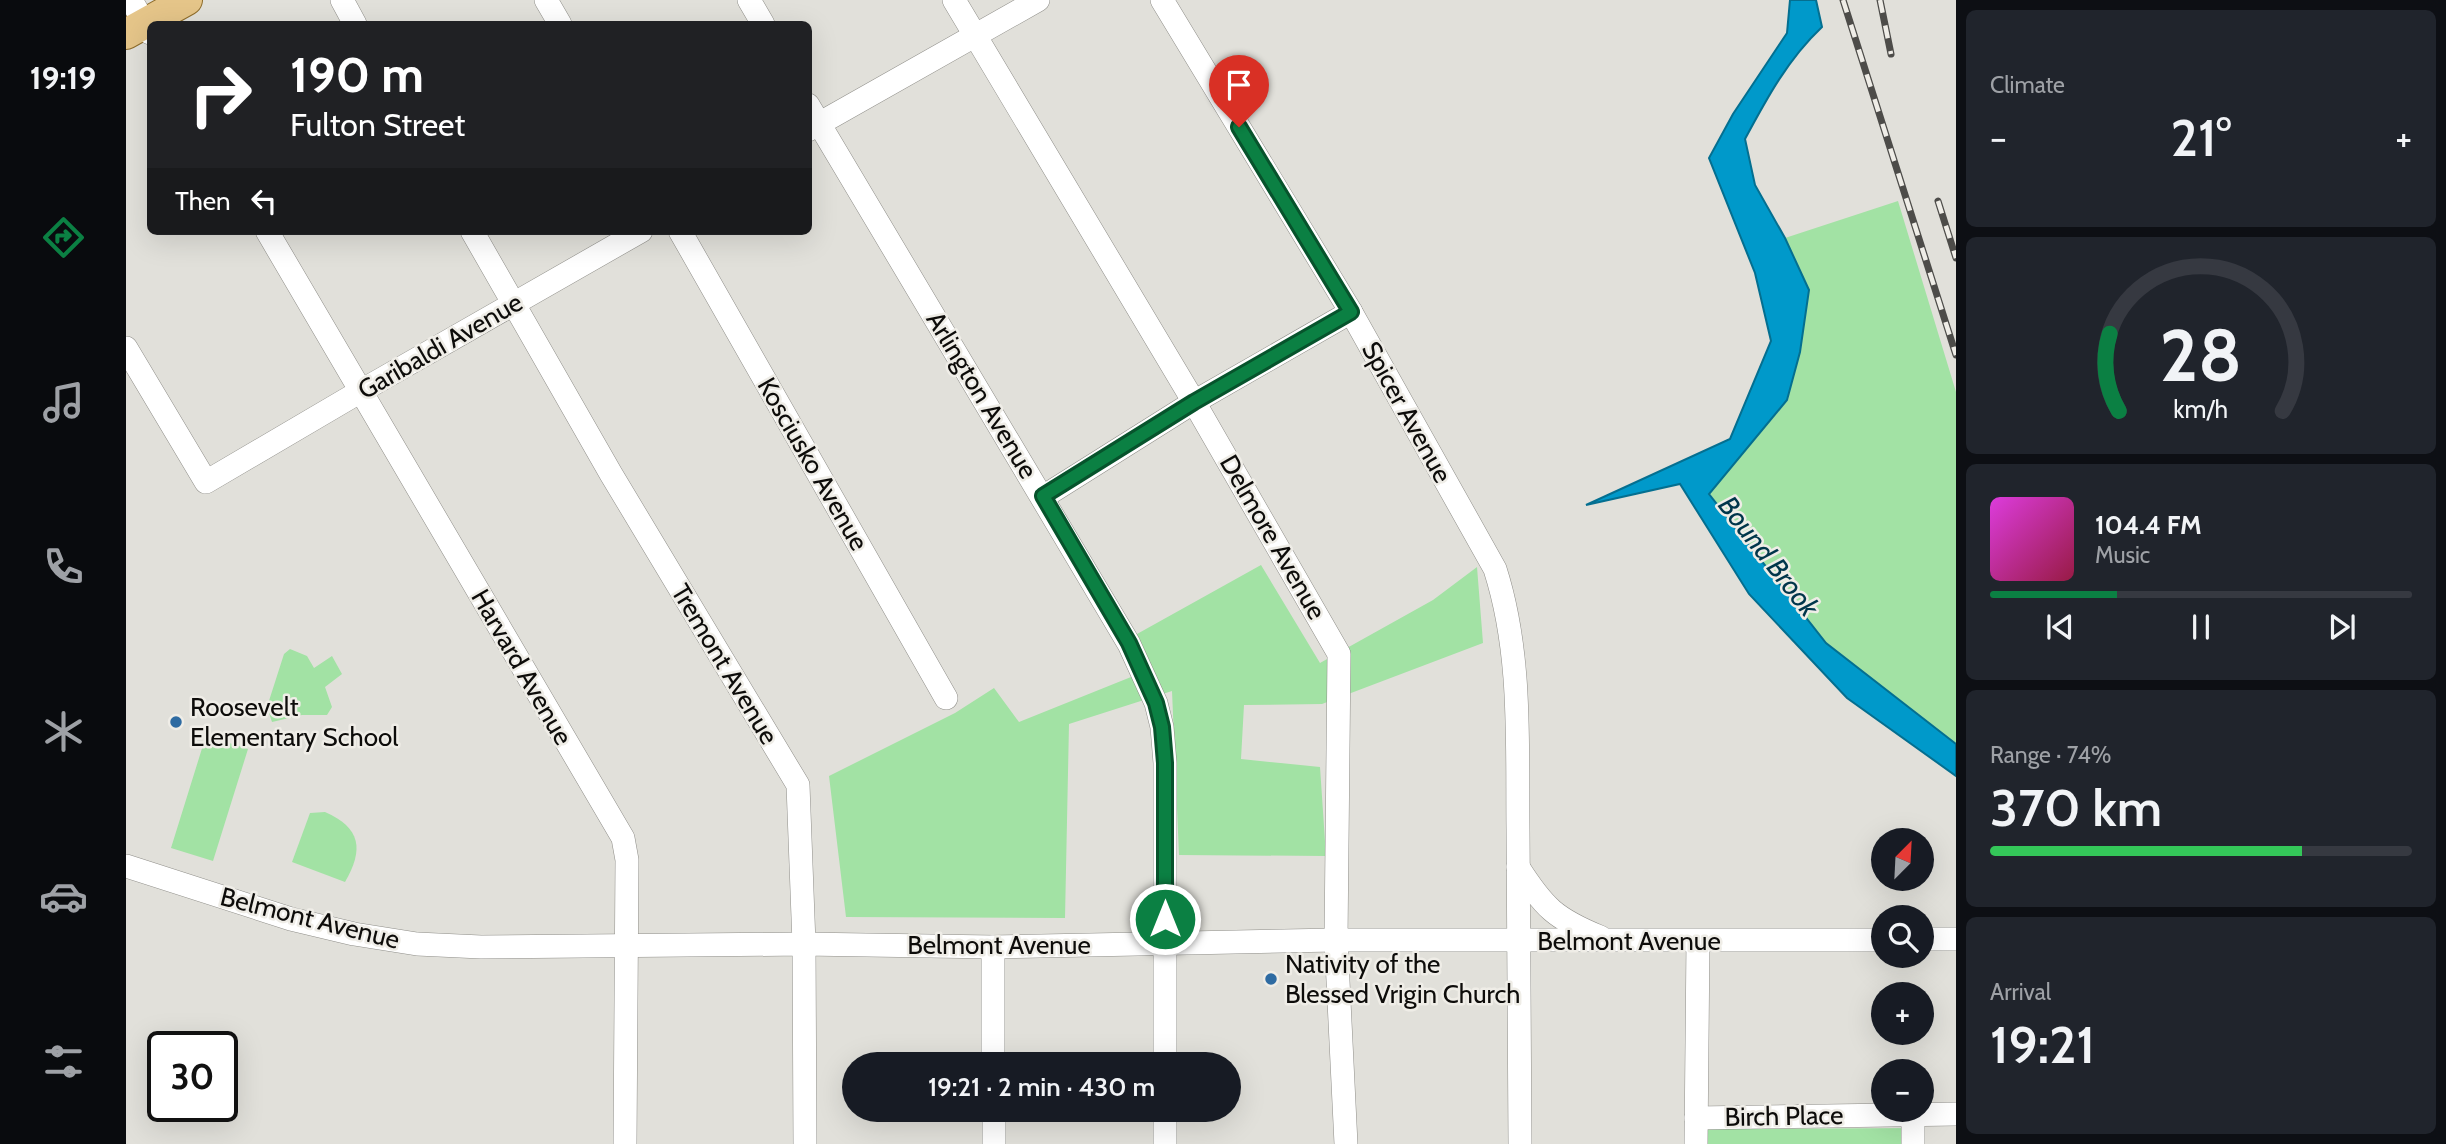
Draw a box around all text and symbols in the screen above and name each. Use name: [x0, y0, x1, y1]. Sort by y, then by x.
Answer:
text: 190 m: [290, 45, 424, 104]
icon: right: [175, 49, 266, 140]
pin: [1209, 55, 1269, 127]
text: 19:19: [30, 58, 96, 97]
icon: arrive: [1220, 66, 1258, 104]
text: Climate: [1990, 71, 2065, 99]
text: Fulton Street: [290, 105, 465, 144]
text: 21°: [2171, 106, 2231, 169]
text: −: [1990, 114, 2007, 161]
text: +: [2395, 114, 2412, 161]
icon: left: [245, 182, 283, 220]
text: Then: [175, 185, 231, 217]
icon: directions: [39, 213, 88, 262]
street label: Garibaldi Avenue: [352, 286, 528, 406]
street label: Arlington Avenue: [920, 306, 1044, 484]
text: 28: [2160, 312, 2242, 400]
street label: Spicer Avenue: [1355, 336, 1459, 488]
street label: Kosciusko Avenue: [751, 372, 875, 556]
icon: music: [39, 378, 88, 427]
text: km/h: [2174, 394, 2228, 424]
street label: Delmore Avenue: [1213, 449, 1333, 625]
water label: Bound Brook: [1711, 489, 1827, 624]
text: 104.4 FM: [2095, 509, 2202, 541]
text: Music: [2095, 541, 2150, 569]
icon: phone: [39, 542, 88, 591]
street label: Tremont Avenue: [665, 578, 785, 750]
street label: Harvard Avenue: [465, 583, 579, 751]
icon: previous: [2041, 608, 2079, 646]
icon: pause: [2182, 608, 2220, 646]
icon: next: [2323, 608, 2361, 646]
place label: Roosevelt Elementary School: [190, 691, 398, 753]
icon: climate: [39, 707, 88, 756]
marker: Roosevelt Elementary School: [168, 714, 184, 730]
text: Range · 74%: [1990, 741, 2111, 769]
text: 370 km: [1990, 776, 2162, 839]
north arrow: [1871, 828, 1934, 891]
map controls: [1871, 828, 1934, 1122]
icon: car: [39, 872, 88, 921]
street label: Belmont Avenue: [217, 880, 403, 956]
position arrow: [1128, 882, 1202, 956]
button: search: [1871, 905, 1934, 968]
street label: Belmont Avenue: [1537, 925, 1721, 957]
street label: Belmont Avenue: [907, 929, 1091, 961]
place label: Nativity of the Blessed Vrigin Church: [1285, 948, 1520, 1010]
marker: Nativity of the Blessed Vrigin Church: [1263, 971, 1279, 987]
text: Arrival: [1990, 978, 2051, 1006]
button: +: [1871, 982, 1934, 1045]
text: 19:21: [1990, 1013, 2095, 1076]
speed limit sign: 30: [147, 1031, 238, 1122]
icon: filters: [39, 1037, 88, 1086]
button: −: [1871, 1059, 1934, 1122]
text: 19:21 · 2 min · 430 m: [928, 1071, 1155, 1103]
street label: Birch Place: [1724, 1099, 1844, 1133]

